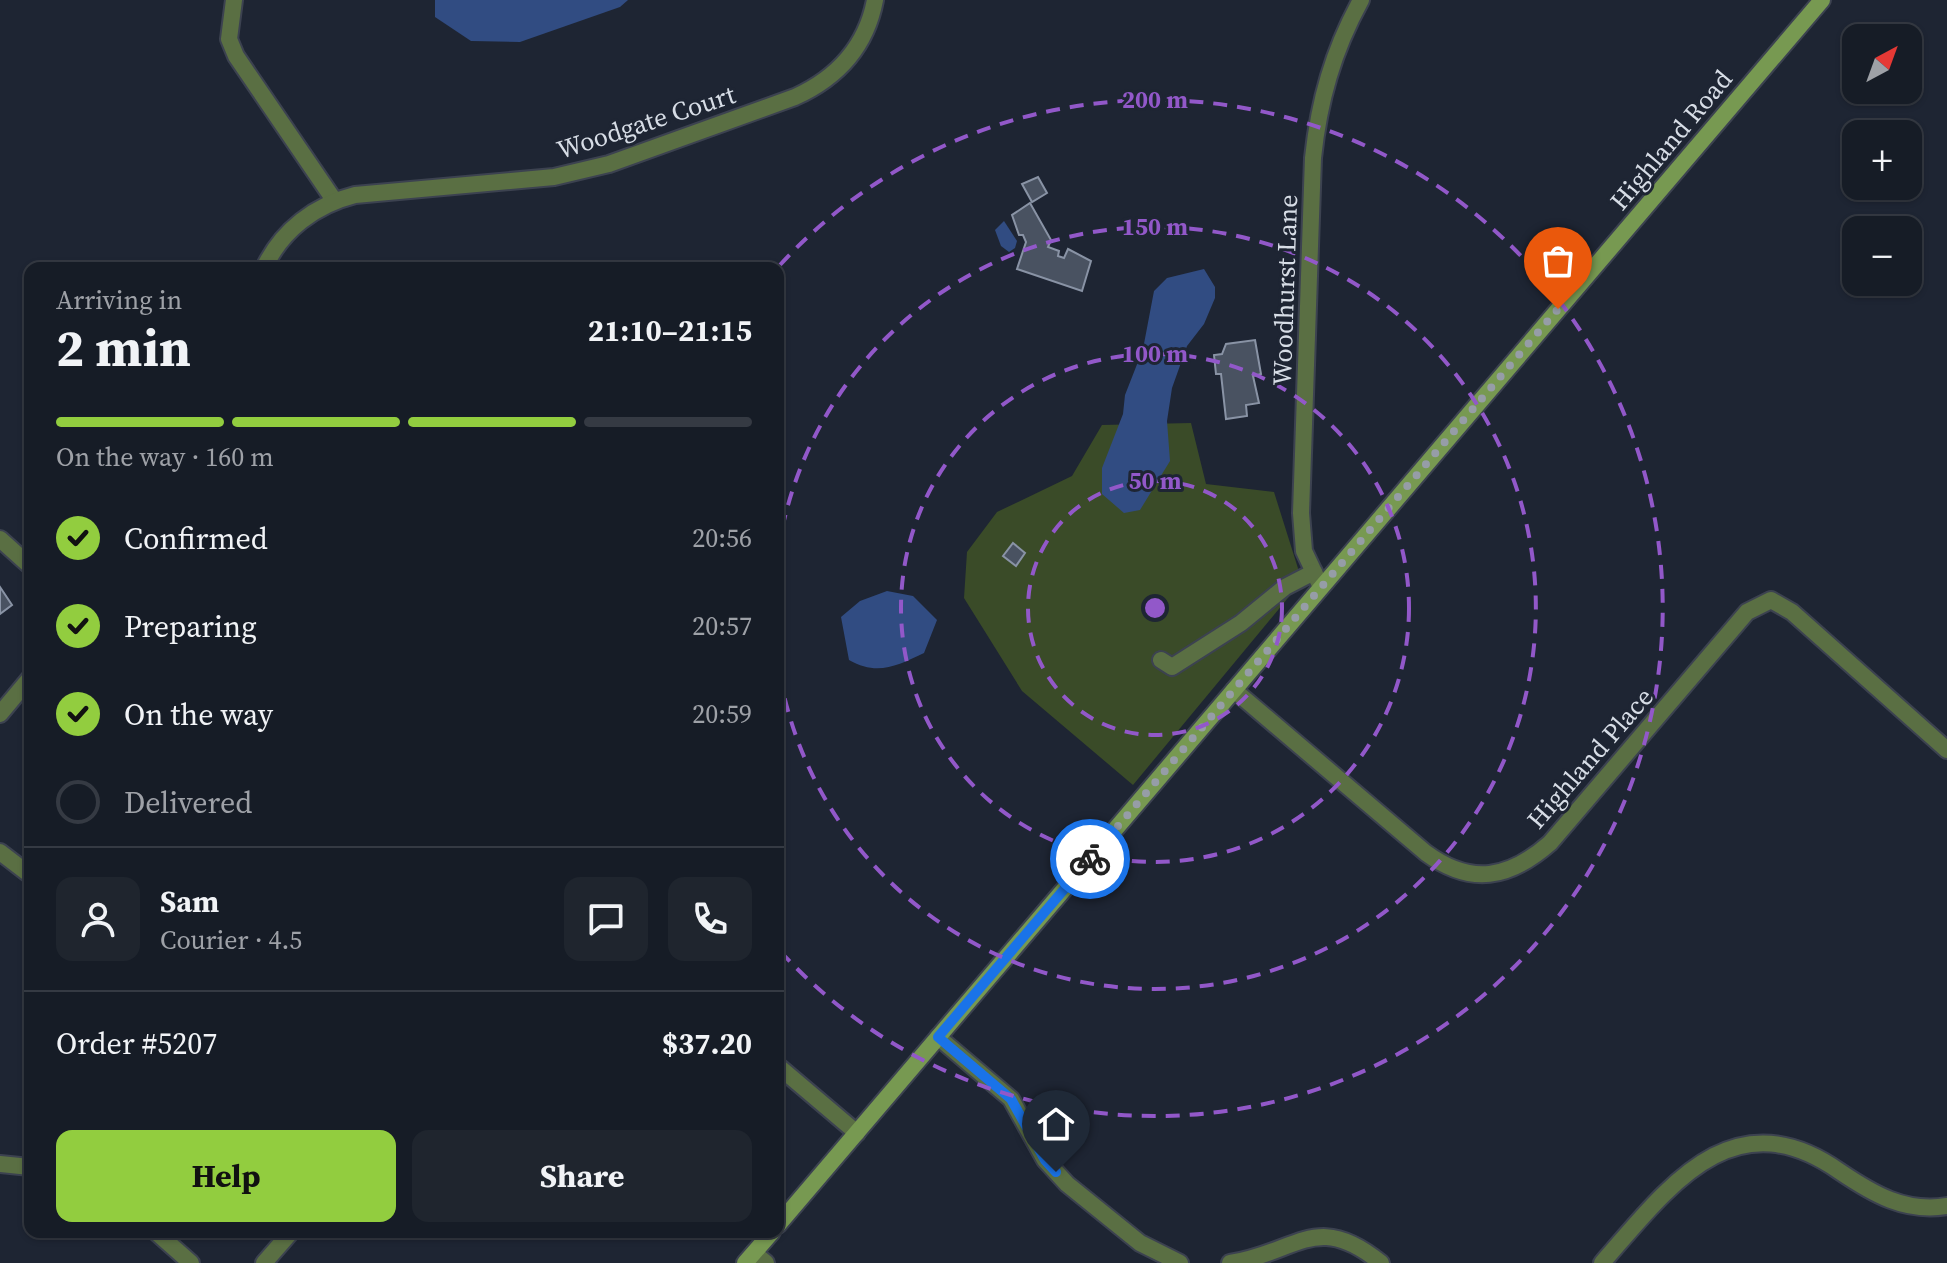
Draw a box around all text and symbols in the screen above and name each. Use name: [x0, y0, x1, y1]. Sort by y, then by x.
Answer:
north arrow: [1842, 24, 1922, 104]
map controls: [1842, 24, 1922, 296]
street label: Highland Road: [1602, 62, 1741, 218]
street label: Woodgate Court: [552, 76, 740, 168]
text: 200 m: [1122, 83, 1188, 116]
button: +: [1842, 120, 1922, 200]
street label: Woodhurst Lane: [1264, 194, 1306, 386]
text: 150 m: [1122, 210, 1188, 243]
button: −: [1842, 216, 1922, 296]
pin: [1524, 227, 1592, 309]
icon: bag: [1536, 239, 1580, 283]
text: Arriving in: [56, 282, 182, 318]
text: 21:10–21:15: [588, 310, 752, 351]
text: 2 min: [56, 312, 191, 383]
text: 100 m: [1122, 337, 1188, 370]
text: On the way · 160 m: [56, 439, 274, 475]
text: 50 m: [1129, 464, 1182, 497]
icon: check: [56, 516, 100, 560]
text: Confirmed: [124, 518, 268, 559]
text: 20:56: [692, 520, 752, 556]
centre of rings: [1141, 594, 1169, 622]
icon: check: [56, 604, 100, 648]
text: Preparing: [124, 606, 257, 647]
text: 20:57: [692, 608, 752, 644]
street label: Highland Place: [1519, 680, 1661, 836]
icon: check: [56, 692, 100, 736]
text: On the way: [124, 694, 273, 735]
text: 20:59: [692, 696, 752, 732]
text: Delivered: [124, 782, 252, 823]
courier: [1050, 819, 1130, 899]
icon: bike: [1068, 837, 1112, 881]
button: person: [56, 877, 140, 961]
button: chat: [564, 877, 648, 961]
button: phone: [668, 877, 752, 961]
text: Sam: [160, 881, 219, 922]
text: Courier · 4.5: [160, 922, 302, 958]
text: Order #5207: [56, 1023, 217, 1064]
text: $37.20: [662, 1023, 752, 1064]
pin: [1022, 1090, 1090, 1172]
icon: home: [1034, 1102, 1078, 1146]
button: Help: [56, 1130, 396, 1222]
button: Share: [412, 1130, 752, 1222]

